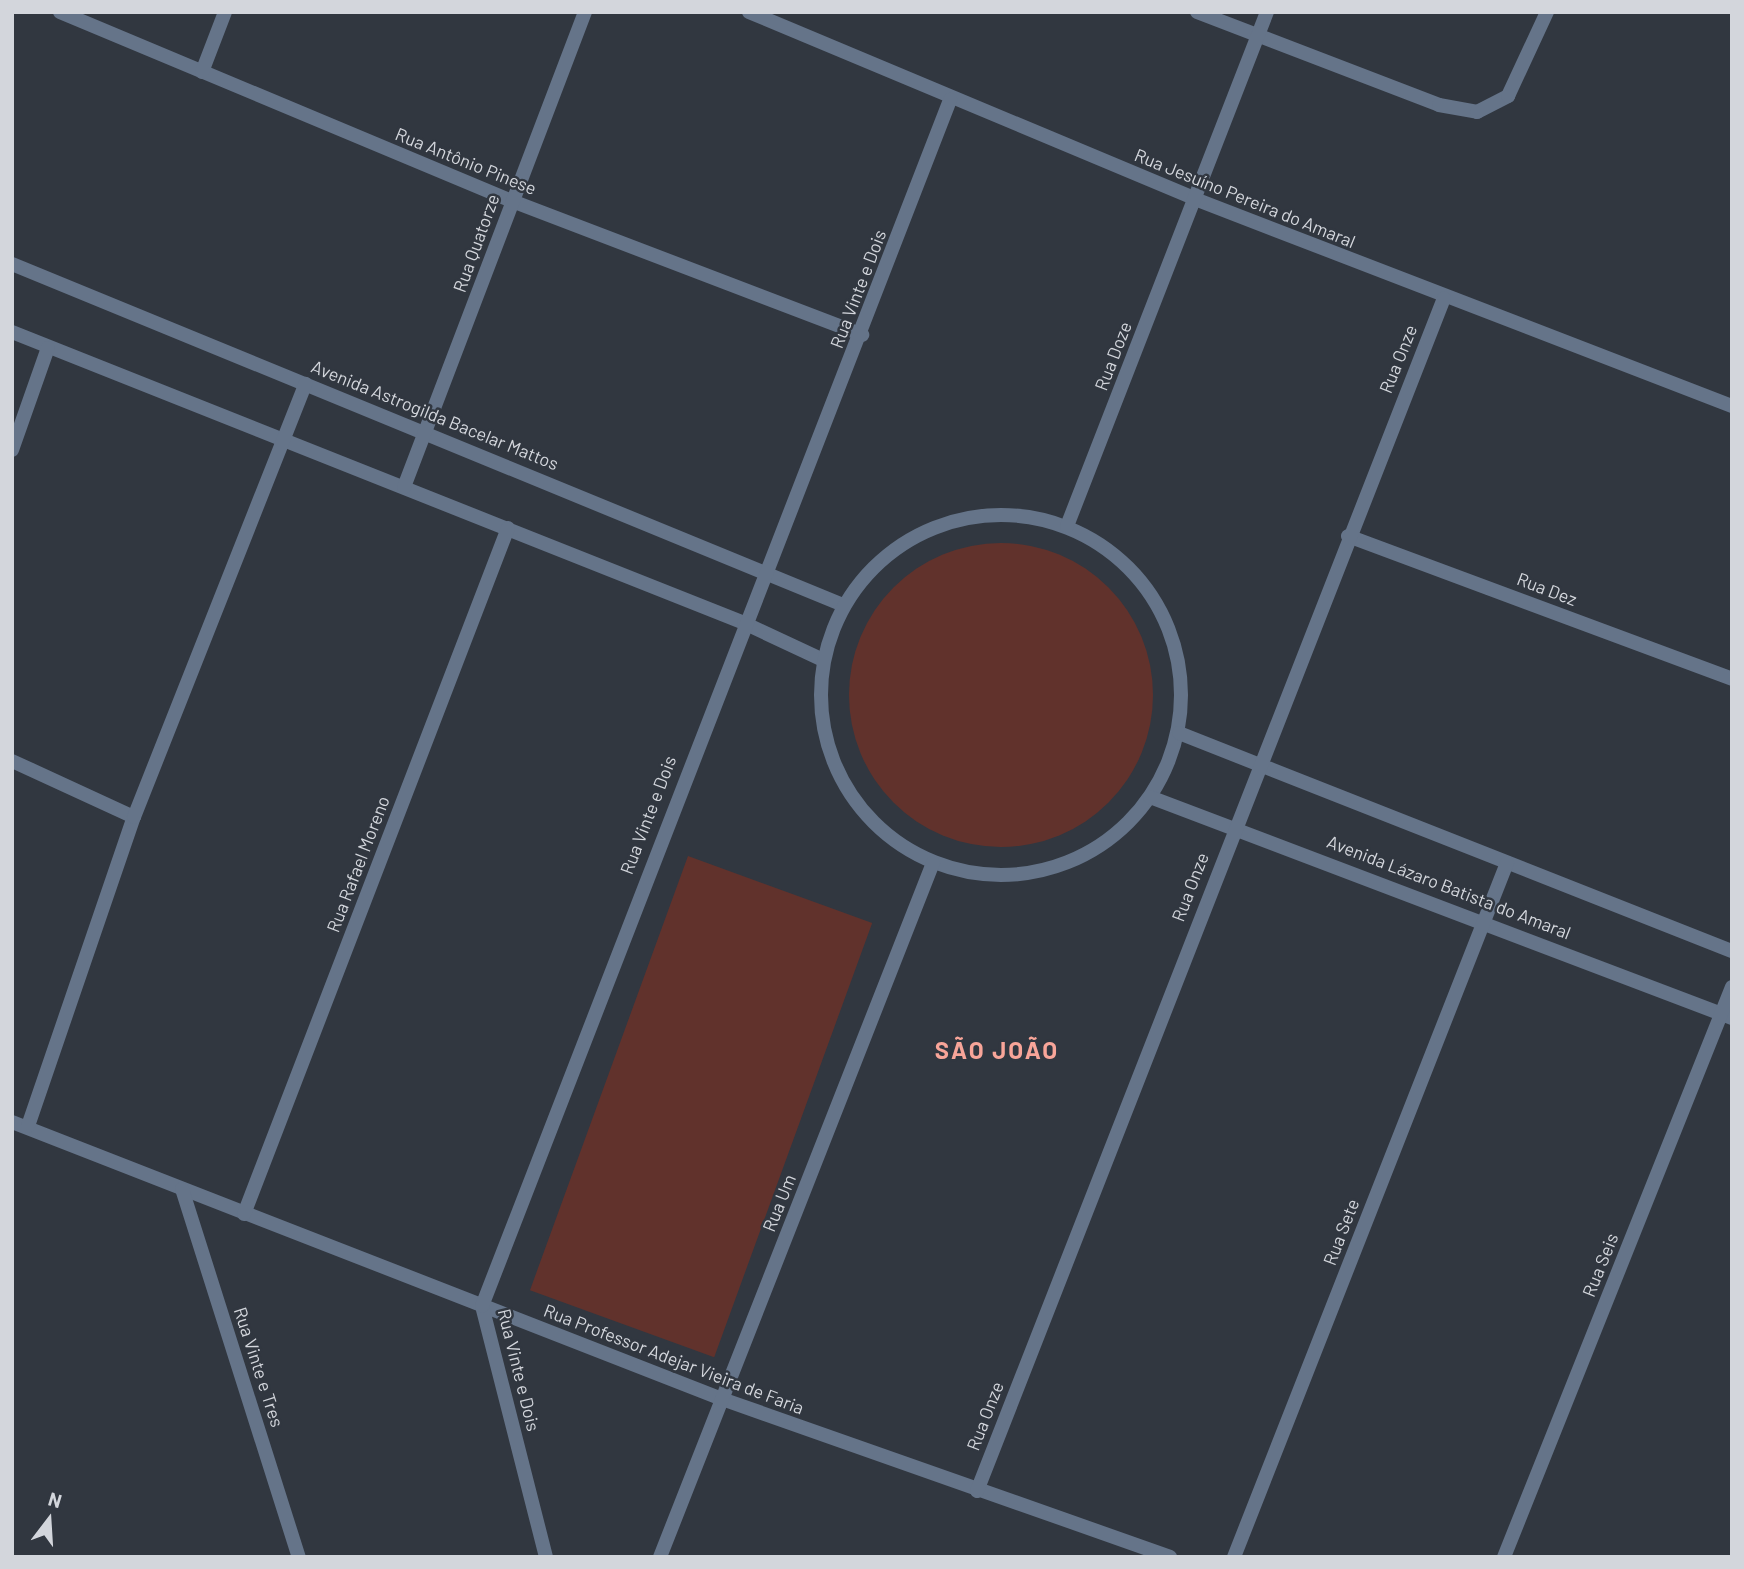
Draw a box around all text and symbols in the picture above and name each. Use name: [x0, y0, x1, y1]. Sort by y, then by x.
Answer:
street label: Rua Antônio Pinese: [392, 123, 540, 199]
street label: Rua Jesuíno Pereira do Amaral: [1131, 144, 1359, 252]
street label: Rua Quatorze: [448, 191, 504, 295]
street label: Rua Vinte e Dois: [825, 227, 891, 351]
street label: Rua Doze: [1090, 319, 1136, 393]
street label: Rua Onze: [1375, 322, 1421, 396]
street label: Avenida Astrogilda Bacelar Mattos: [308, 355, 562, 475]
street label: Rua Dez: [1514, 568, 1580, 610]
street label: Rua Vinte e Dois: [615, 753, 681, 877]
street label: Rua Rafael Moreno: [322, 793, 394, 935]
street label: Avenida Lázaro Batista do Amaral: [1324, 830, 1574, 944]
street label: Rua Onze: [1167, 850, 1213, 924]
district label: SÃO JOÃO: [936, 1036, 1058, 1064]
street label: Rua Um: [758, 1171, 800, 1235]
street label: Rua Sete: [1318, 1196, 1364, 1268]
street label: Rua Seis: [1577, 1230, 1623, 1300]
street label: Rua Professor Adejar Vieira de Faria: [541, 1299, 807, 1419]
street label: Rua Vinte e Tres: [229, 1304, 289, 1430]
street label: Rua Vinte e Dois: [493, 1307, 545, 1433]
street label: Rua Onze: [962, 1379, 1008, 1453]
north arrow: [14, 1485, 84, 1555]
text: N: [46, 1487, 65, 1512]

